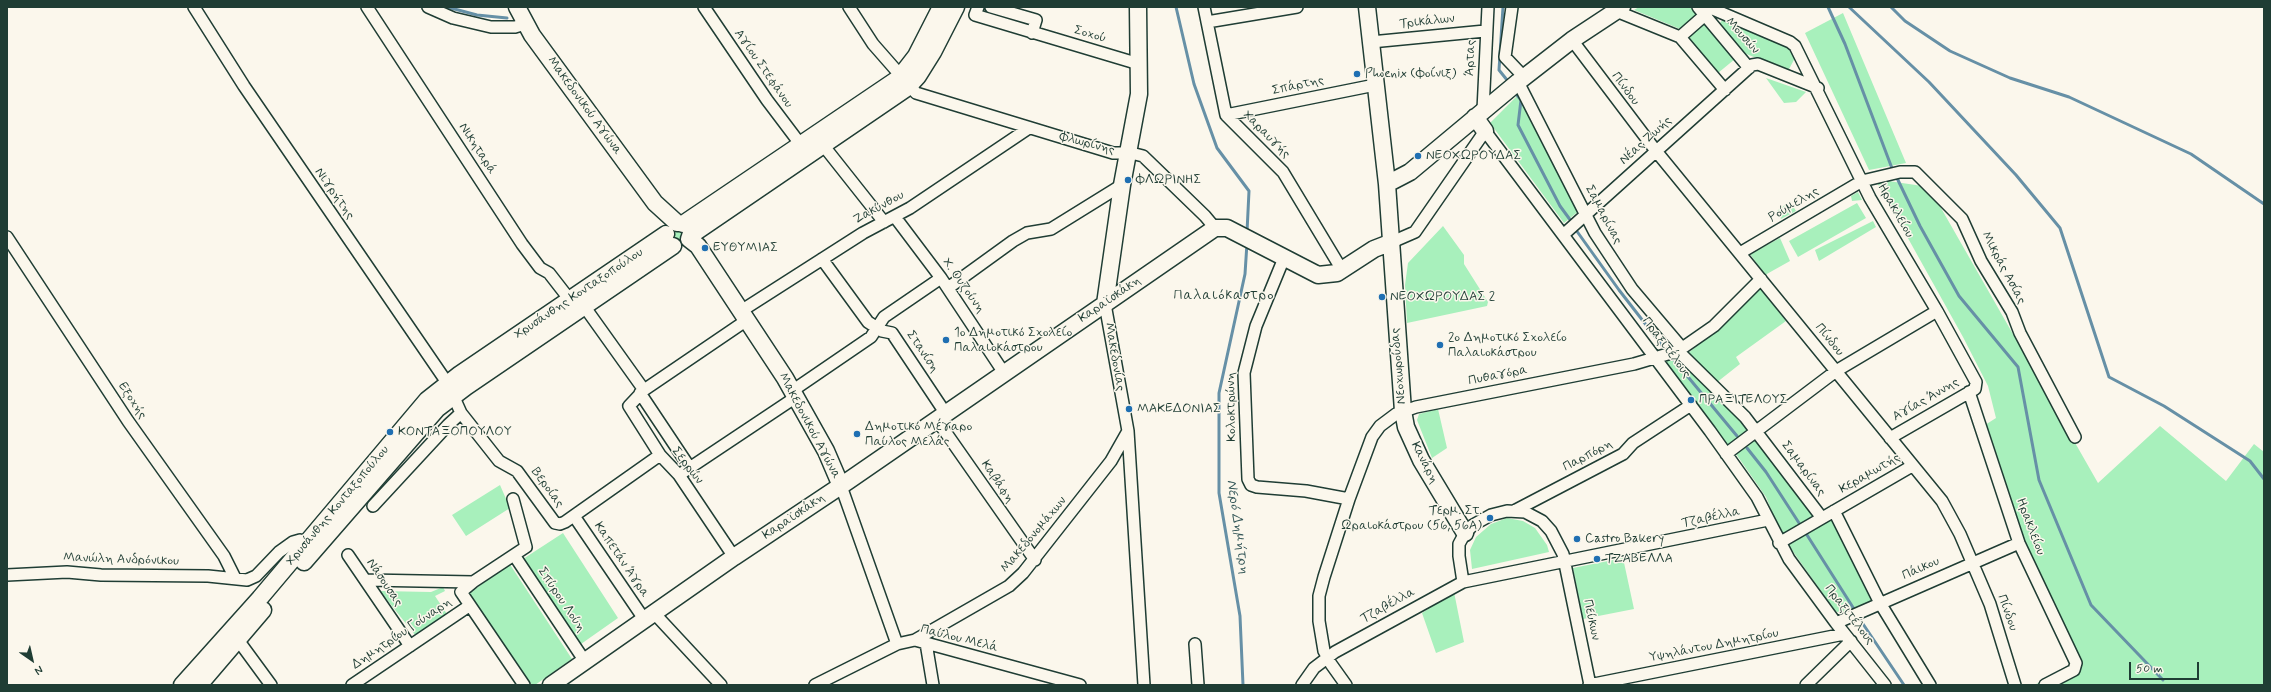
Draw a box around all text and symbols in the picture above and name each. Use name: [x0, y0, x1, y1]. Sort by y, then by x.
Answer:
street label: Τρικάλων: [1399, 11, 1455, 33]
street label: Μουσών: [1722, 14, 1762, 58]
street label: Σοχού: [1072, 23, 1108, 47]
street label: Αγίου Στεφάνου: [730, 27, 796, 111]
street label: Άρτας: [1463, 40, 1479, 76]
street label: Μακεδονικού Αγώνα: [543, 54, 625, 158]
place label: Phoenix (Φοίνιξ): [1365, 66, 1456, 82]
marker: Phoenix (Φοίνιξ): [1352, 69, 1362, 79]
street label: Πίνδου: [1608, 69, 1642, 109]
street label: Σπάρτης: [1271, 73, 1325, 99]
street label: Χαραυγής: [1239, 108, 1293, 162]
street label: Νέας Ζωής: [1617, 113, 1675, 169]
street label: Νικηταρά: [455, 121, 499, 177]
street label: Φλωρίνης: [1058, 129, 1116, 159]
place label: ΝΕΟΧΩΡΟΥΔΑΣ: [1426, 148, 1521, 164]
marker: ΝΕΟΧΩΡΟΥΔΑΣ: [1413, 151, 1423, 161]
street label: Νιγρήτης: [311, 165, 357, 223]
place label: ΦΛΩΡΙΝΗΣ: [1136, 172, 1201, 188]
marker: ΦΛΩΡΙΝΗΣ: [1123, 175, 1133, 185]
street label: Ηρακλείου: [1873, 181, 1917, 241]
street label: Σαμαρίνας: [1581, 183, 1625, 247]
street label: Ρούμελης: [1766, 184, 1822, 226]
street label: Ζακύνθου: [851, 188, 907, 228]
street label: Μικράς Ασίας: [1977, 229, 2029, 307]
place label: ΕΥΘΥΜΙΑΣ: [713, 240, 778, 256]
marker: ΕΥΘΥΜΙΑΣ: [700, 243, 710, 253]
street label: Χρυσάνθης Κονταξοπούλου: [512, 245, 646, 343]
street label: Χ. Ουζούνη: [938, 255, 988, 317]
street label: Καραϊσκάκη: [1076, 273, 1144, 327]
district label: Παλαιόκαστρο: [1173, 288, 1275, 304]
place label: ΝΕΟΧΩΡΟΥΔΑΣ 2: [1390, 289, 1495, 305]
marker: ΝΕΟΧΩΡΟΥΔΑΣ 2: [1377, 292, 1387, 302]
street label: Πραξιτέλους: [1638, 315, 1694, 381]
street label: Μακεδονίας: [1100, 321, 1128, 393]
street label: Πίνδου: [1811, 321, 1847, 359]
place label: 1ο Δημοτικό Σχολείο Παλαιοκάστρου: [954, 325, 1072, 356]
street label: Νεοχωρούδας: [1388, 327, 1410, 405]
street label: Στανίση: [902, 328, 942, 376]
place label: 2ο Δημοτικό Σχολείο Παλαιοκάστρου: [1448, 330, 1567, 361]
marker: 1ο Δημοτικό Σχολείο Παλαιοκάστρου: [941, 335, 951, 345]
marker: 2ο Δημοτικό Σχολείο Παλαιοκάστρου: [1435, 340, 1445, 350]
street label: Πυθαγόρα: [1467, 363, 1529, 389]
street label: Μακεδονικού Αγώνα: [774, 370, 844, 482]
street label: Κολοκτρώνη: [1224, 372, 1240, 442]
street label: Αγίας Άννης: [1890, 375, 1962, 425]
street label: Εξοχής: [114, 380, 150, 422]
place label: ΠΡΑΞΙΤΕΛΟΥΣ: [1699, 392, 1788, 408]
marker: ΠΡΑΞΙΤΕΛΟΥΣ: [1686, 395, 1696, 405]
place label: ΜΑΚΕΔΟΝΙΑΣ: [1137, 401, 1221, 417]
marker: ΜΑΚΕΔΟΝΙΑΣ: [1124, 404, 1134, 414]
place label: Δημοτικό Μέγαρο Παύλος Μελάς: [865, 419, 972, 450]
place label: ΚΟΝΤΑΞΟΠΟΥΛΟΥ: [398, 424, 512, 440]
marker: ΚΟΝΤΑΞΟΠΟΥΛΟΥ: [385, 427, 395, 437]
marker: Δημοτικό Μέγαρο Παύλος Μελάς: [852, 429, 862, 439]
street label: Παρπόρη: [1561, 436, 1615, 476]
street label: Κανάρη: [1407, 439, 1441, 487]
street label: Σαμαρίνας: [1777, 439, 1829, 499]
street label: Χρυσάνθης Κονταξοπούλου: [283, 443, 393, 569]
street label: Σερρών: [668, 444, 706, 488]
street label: Κεραμωτής: [1837, 450, 1903, 498]
street label: Καβάφη: [977, 458, 1017, 506]
street label: Βεροίας: [527, 465, 567, 511]
water label: Νερό Δημήτρη: [1222, 479, 1252, 575]
street label: Καραϊσκάκη: [760, 490, 828, 544]
street label: Μακεδονομάχων: [998, 494, 1070, 576]
street label: Ηρακλείου: [2012, 496, 2048, 558]
place label: Τερμ. Στ. Ωραιοκάστρου (56, 56Α): [1341, 503, 1482, 534]
street label: Τζαβέλλα: [1680, 504, 1742, 532]
marker: Τερμ. Στ. Ωραιοκάστρου (56, 56Α): [1485, 513, 1495, 523]
street label: Καπετάν Άγρα: [590, 519, 652, 601]
place label: Castro Bakery: [1585, 531, 1664, 547]
marker: Castro Bakery: [1572, 534, 1582, 544]
street label: Μανώλη Ανδρόνικου: [63, 550, 179, 570]
place label: ΤΖΑΒΕΛΛΑ: [1605, 551, 1673, 567]
marker: ΤΖΑΒΕΛΛΑ: [1592, 554, 1602, 564]
street label: Πάικου: [1900, 554, 1942, 584]
street label: Νάσουσας: [362, 556, 406, 610]
street label: Σπύρου Λούη: [534, 565, 588, 635]
street label: Πραξιτέλους: [1821, 582, 1877, 648]
street label: Τζαβέλλα: [1358, 585, 1418, 627]
street label: Πίνδου: [1993, 593, 2021, 633]
street label: Δημητρίου Γούναρη: [349, 595, 455, 673]
street label: Πεύκων: [1579, 598, 1603, 642]
street label: Παύλου Μελά: [919, 622, 999, 656]
street label: Υψηλάντου Δημητρίου: [1648, 626, 1780, 666]
north arrow: [12, 640, 52, 680]
scale bar: [2131, 654, 2201, 680]
text: 50 m: [2136, 661, 2163, 677]
text: N: [32, 662, 46, 678]

